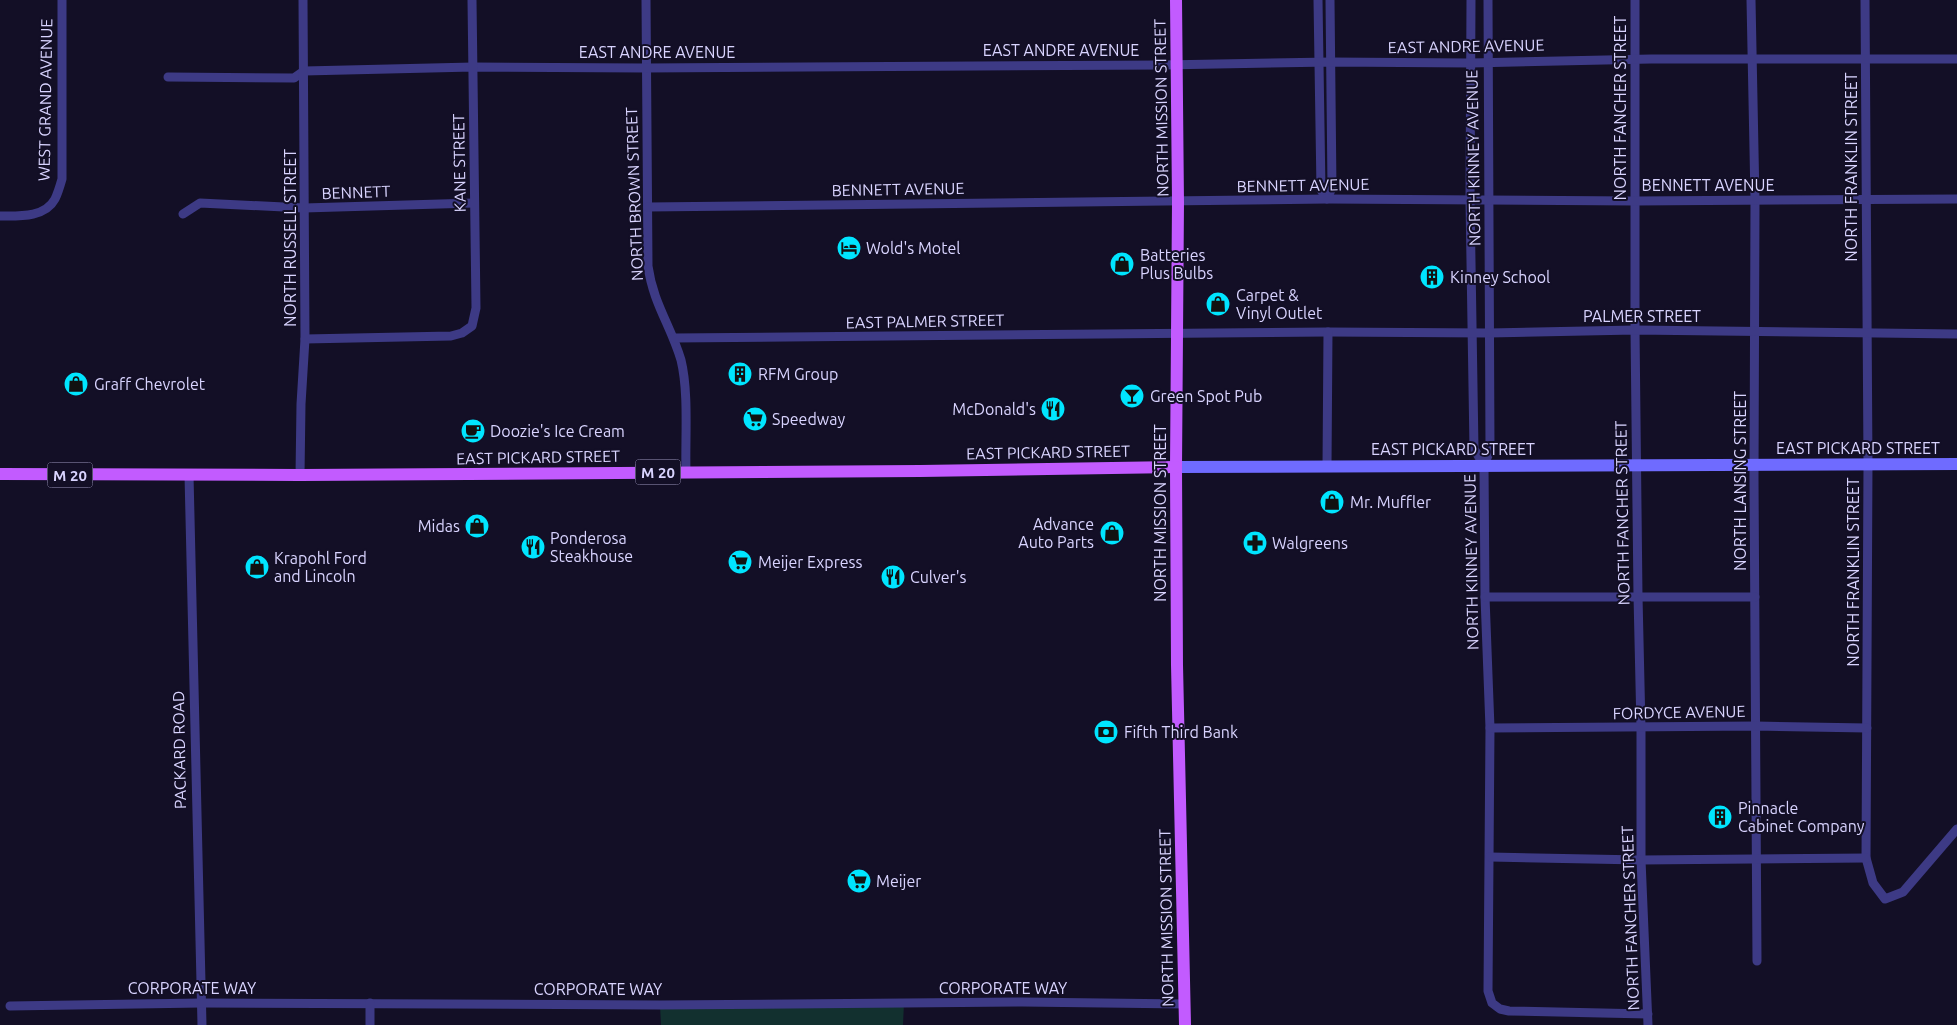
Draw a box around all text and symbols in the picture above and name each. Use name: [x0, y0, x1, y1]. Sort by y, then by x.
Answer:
street label: NORTH FANCHER STREET: [1611, 15, 1629, 200]
street label: WEST GRAND AVENUE: [35, 19, 55, 181]
street label: NORTH MISSION STREET: [1150, 19, 1172, 197]
street label: EAST ANDRE AVENUE: [1388, 36, 1544, 56]
street label: EAST ANDRE AVENUE: [983, 41, 1139, 59]
street label: EAST ANDRE AVENUE: [579, 43, 735, 61]
street label: NORTH KINNEY AVENUE: [1462, 70, 1484, 246]
street label: NORTH FRANKLIN STREET: [1842, 72, 1860, 262]
street label: NORTH BROWN STREET: [622, 107, 646, 281]
street label: KANE STREET: [449, 113, 469, 213]
street label: NORTH RUSSELL STREET: [281, 149, 299, 327]
street label: BENNETT AVENUE: [1236, 175, 1370, 195]
street label: BENNETT AVENUE: [1642, 176, 1774, 194]
street label: BENNETT AVENUE: [831, 179, 965, 199]
street label: BENNETT: [321, 182, 391, 202]
hotel icon: Wold's Motel: [836, 235, 862, 261]
place label: Wold's Motel: [866, 239, 960, 257]
place label: Batteries Plus Bulbs: [1140, 246, 1213, 282]
shop icon: Batteries Plus Bulbs: [1109, 251, 1135, 277]
building icon: Kinney School: [1419, 264, 1445, 290]
place label: Kinney School: [1450, 268, 1550, 286]
place label: Carpet & Vinyl Outlet: [1236, 286, 1323, 322]
shop icon: Carpet & Vinyl Outlet: [1205, 291, 1231, 317]
street label: PALMER STREET: [1583, 307, 1701, 325]
street label: EAST PALMER STREET: [845, 311, 1005, 331]
building icon: RFM Group: [727, 361, 753, 387]
place label: RFM Group: [758, 365, 838, 383]
shop icon: Graff Chevrolet: [63, 371, 89, 397]
place label: Graff Chevrolet: [94, 375, 206, 393]
bar icon: Green Spot Pub: [1119, 383, 1145, 409]
place label: Green Spot Pub: [1150, 387, 1262, 405]
street label: NORTH LANSING STREET: [1731, 391, 1749, 571]
restaurant icon: McDonald's: [1040, 396, 1066, 422]
place label: McDonald's: [952, 400, 1036, 418]
supermarket icon: Speedway: [742, 406, 768, 432]
place label: Speedway: [772, 410, 845, 428]
cafe icon: Doozie's Ice Cream: [460, 418, 486, 444]
street label: NORTH FANCHER STREET: [1611, 420, 1633, 606]
place label: Doozie's Ice Cream: [490, 422, 625, 440]
street label: NORTH MISSION STREET: [1151, 424, 1169, 602]
street label: EAST PICKARD STREET: [1776, 439, 1940, 457]
street label: EAST PICKARD STREET: [1371, 440, 1535, 458]
street label: EAST PICKARD STREET: [966, 442, 1130, 462]
street label: EAST PICKARD STREET: [456, 447, 620, 467]
road number: M 20: [636, 460, 680, 484]
road number: M 20: [48, 462, 92, 488]
street label: NORTH KINNEY AVENUE: [1460, 474, 1482, 650]
street label: NORTH FRANKLIN STREET: [1844, 477, 1862, 667]
shop icon: Mr. Muffler: [1319, 489, 1345, 515]
place label: Mr. Muffler: [1350, 493, 1431, 511]
shop icon: Midas: [464, 513, 490, 539]
place label: Advance Auto Parts: [1018, 515, 1094, 551]
place label: Midas: [418, 517, 460, 535]
shop icon: Advance Auto Parts: [1099, 520, 1125, 546]
place label: Ponderosa Steakhouse: [550, 529, 633, 565]
pharmacy icon: Walgreens: [1242, 530, 1268, 556]
restaurant icon: Ponderosa Steakhouse: [520, 534, 546, 560]
place label: Walgreens: [1272, 534, 1348, 552]
place label: Krapohl Ford and Lincoln: [274, 549, 367, 585]
supermarket icon: Meijer Express: [727, 549, 753, 575]
place label: Meijer Express: [758, 553, 862, 571]
shop icon: Krapohl Ford and Lincoln: [244, 554, 270, 580]
restaurant icon: Culver's: [880, 564, 906, 590]
place label: Culver's: [910, 568, 967, 586]
street label: PACKARD ROAD: [169, 691, 189, 809]
street label: FORDYCE AVENUE: [1612, 702, 1746, 722]
bank icon: Fifth Third Bank: [1093, 719, 1119, 745]
place label: Fifth Third Bank: [1124, 723, 1238, 741]
place label: Pinnacle Cabinet Company: [1738, 799, 1865, 835]
building icon: Pinnacle Cabinet Company: [1707, 804, 1733, 830]
street label: NORTH FANCHER STREET: [1618, 825, 1642, 1011]
street label: NORTH MISSION STREET: [1155, 829, 1177, 1007]
supermarket icon: Meijer: [846, 868, 872, 894]
place label: Meijer: [876, 872, 921, 890]
street label: CORPORATE WAY: [128, 979, 257, 997]
street label: CORPORATE WAY: [939, 979, 1068, 997]
street label: CORPORATE WAY: [534, 980, 663, 998]

